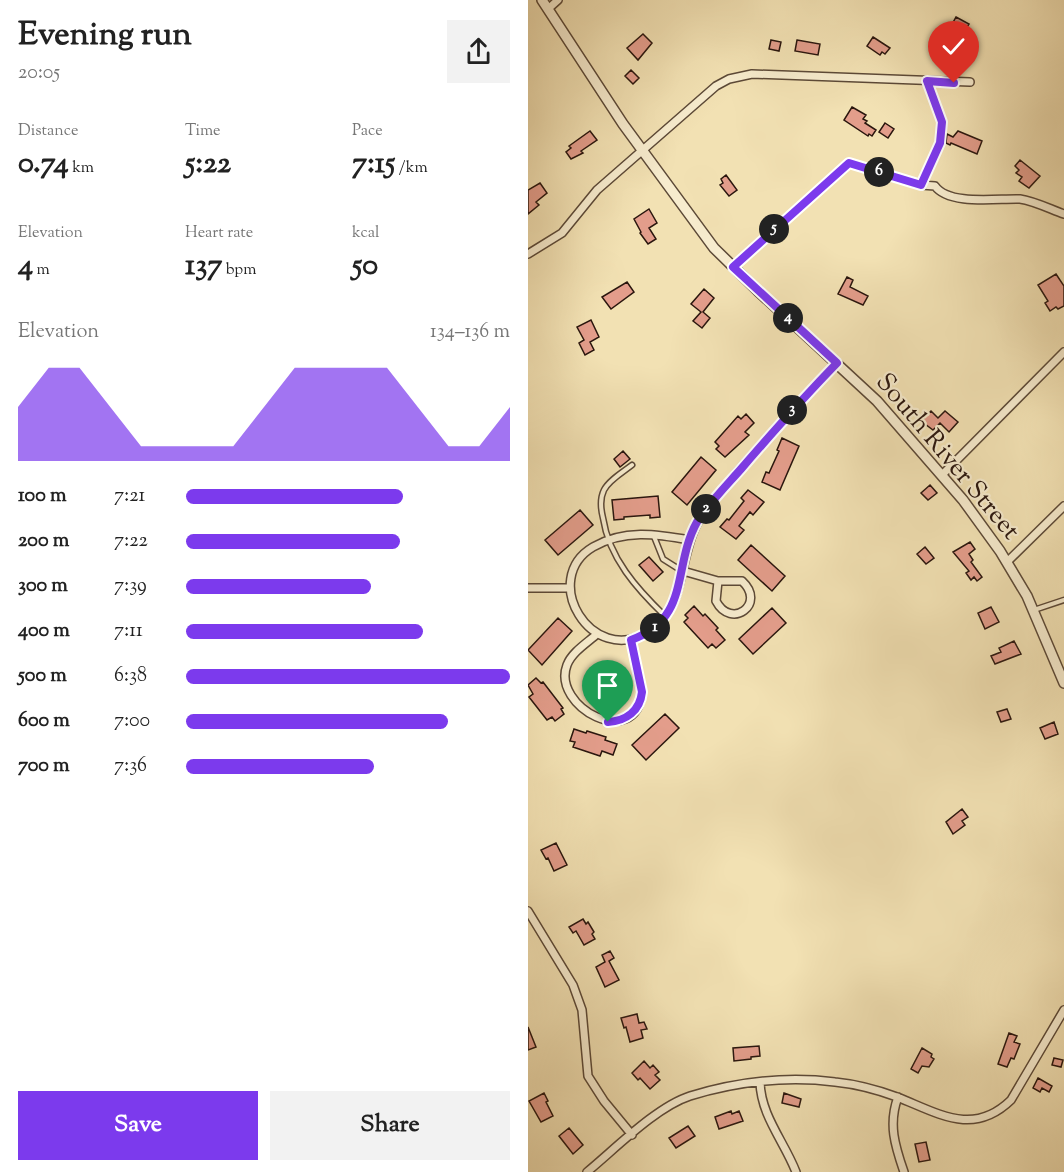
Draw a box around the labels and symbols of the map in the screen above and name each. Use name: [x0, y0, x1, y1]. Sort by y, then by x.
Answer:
pin: [928, 21, 979, 83]
pin: 6: [864, 157, 894, 187]
pin: 5: [759, 214, 789, 244]
pin: 4: [773, 303, 803, 333]
street label: South River Street: [866, 366, 1028, 549]
pin: 3: [777, 395, 807, 425]
pin: 2: [691, 494, 721, 524]
pin: 1: [640, 613, 670, 643]
pin: [582, 660, 633, 722]

